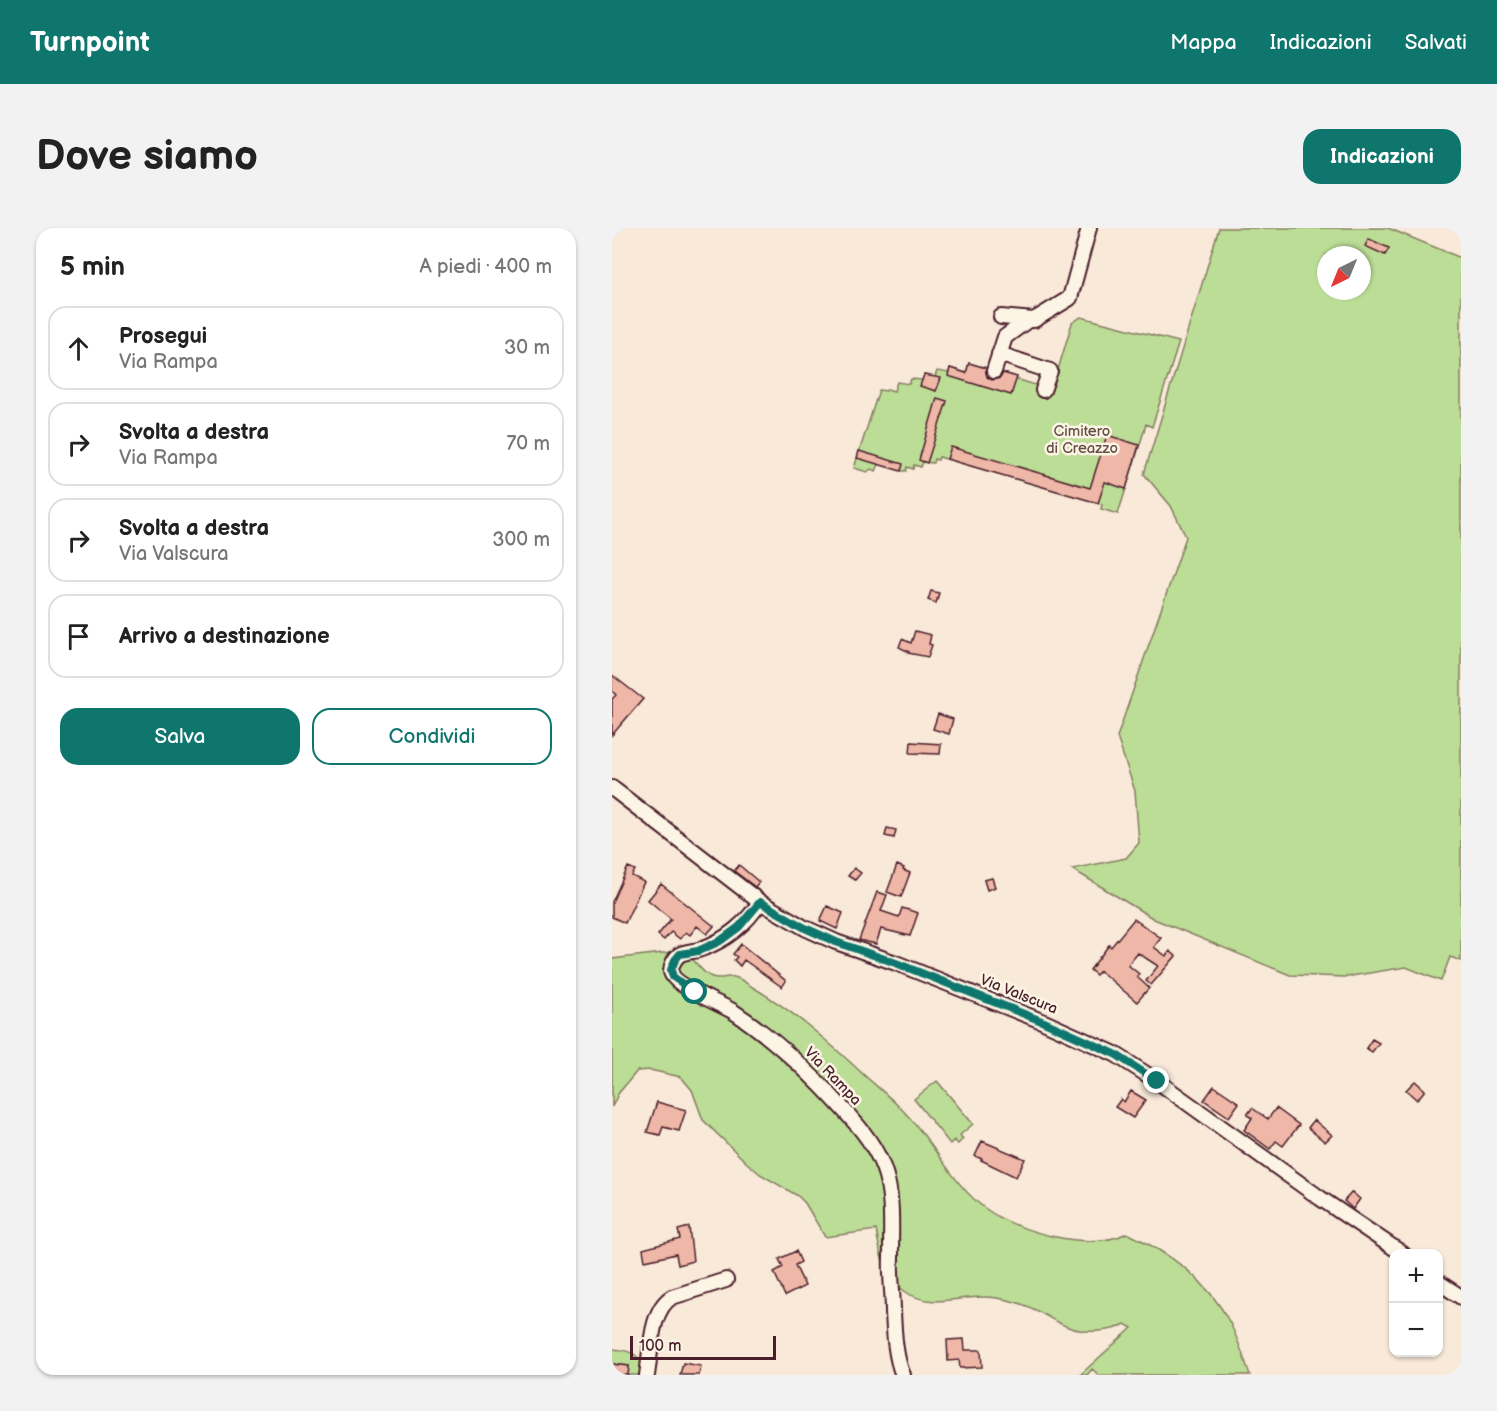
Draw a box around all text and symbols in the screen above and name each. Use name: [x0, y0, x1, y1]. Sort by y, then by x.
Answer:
text: Turnpoint: [30, 26, 150, 59]
text: Mappa: [1170, 30, 1237, 55]
text: Indicazioni: [1270, 30, 1372, 55]
text: Salvati: [1405, 30, 1467, 55]
button: Indicazioni: [1303, 129, 1461, 184]
text: Dove siamo: [36, 131, 258, 182]
north arrow: [1317, 246, 1371, 300]
text: 5 min: [60, 252, 125, 283]
text: A piedi · 400 m: [419, 255, 552, 279]
text: Prosegui: [119, 323, 207, 350]
icon: ahead: [62, 332, 95, 365]
text: 30 m: [504, 336, 550, 360]
text: Via Rampa: [119, 350, 218, 374]
text: Svolta a destra: [119, 419, 269, 446]
park label: Cimitero di Creazzo: [1046, 422, 1118, 458]
icon: right: [62, 428, 95, 461]
text: 70 m: [506, 432, 550, 456]
text: Via Rampa: [119, 446, 218, 470]
text: Svolta a destra: [119, 515, 269, 542]
icon: right: [62, 524, 95, 557]
text: 300 m: [492, 528, 550, 552]
text: Via Valscura: [119, 542, 229, 566]
icon: arrive: [62, 620, 95, 653]
text: Arrivo a destinazione: [119, 623, 330, 650]
button: Salva: [60, 708, 300, 765]
button: Condividi: [312, 708, 552, 765]
street label: Via Valscura: [977, 970, 1060, 1019]
route start: [681, 978, 707, 1004]
street label: Via Rampa: [800, 1043, 865, 1110]
route end: [1143, 1067, 1169, 1093]
map controls: [1389, 1249, 1443, 1357]
button: +: [1389, 1249, 1443, 1303]
button: −: [1389, 1303, 1443, 1357]
scale bar: [630, 1333, 776, 1360]
text: 100 m: [639, 1337, 682, 1356]

